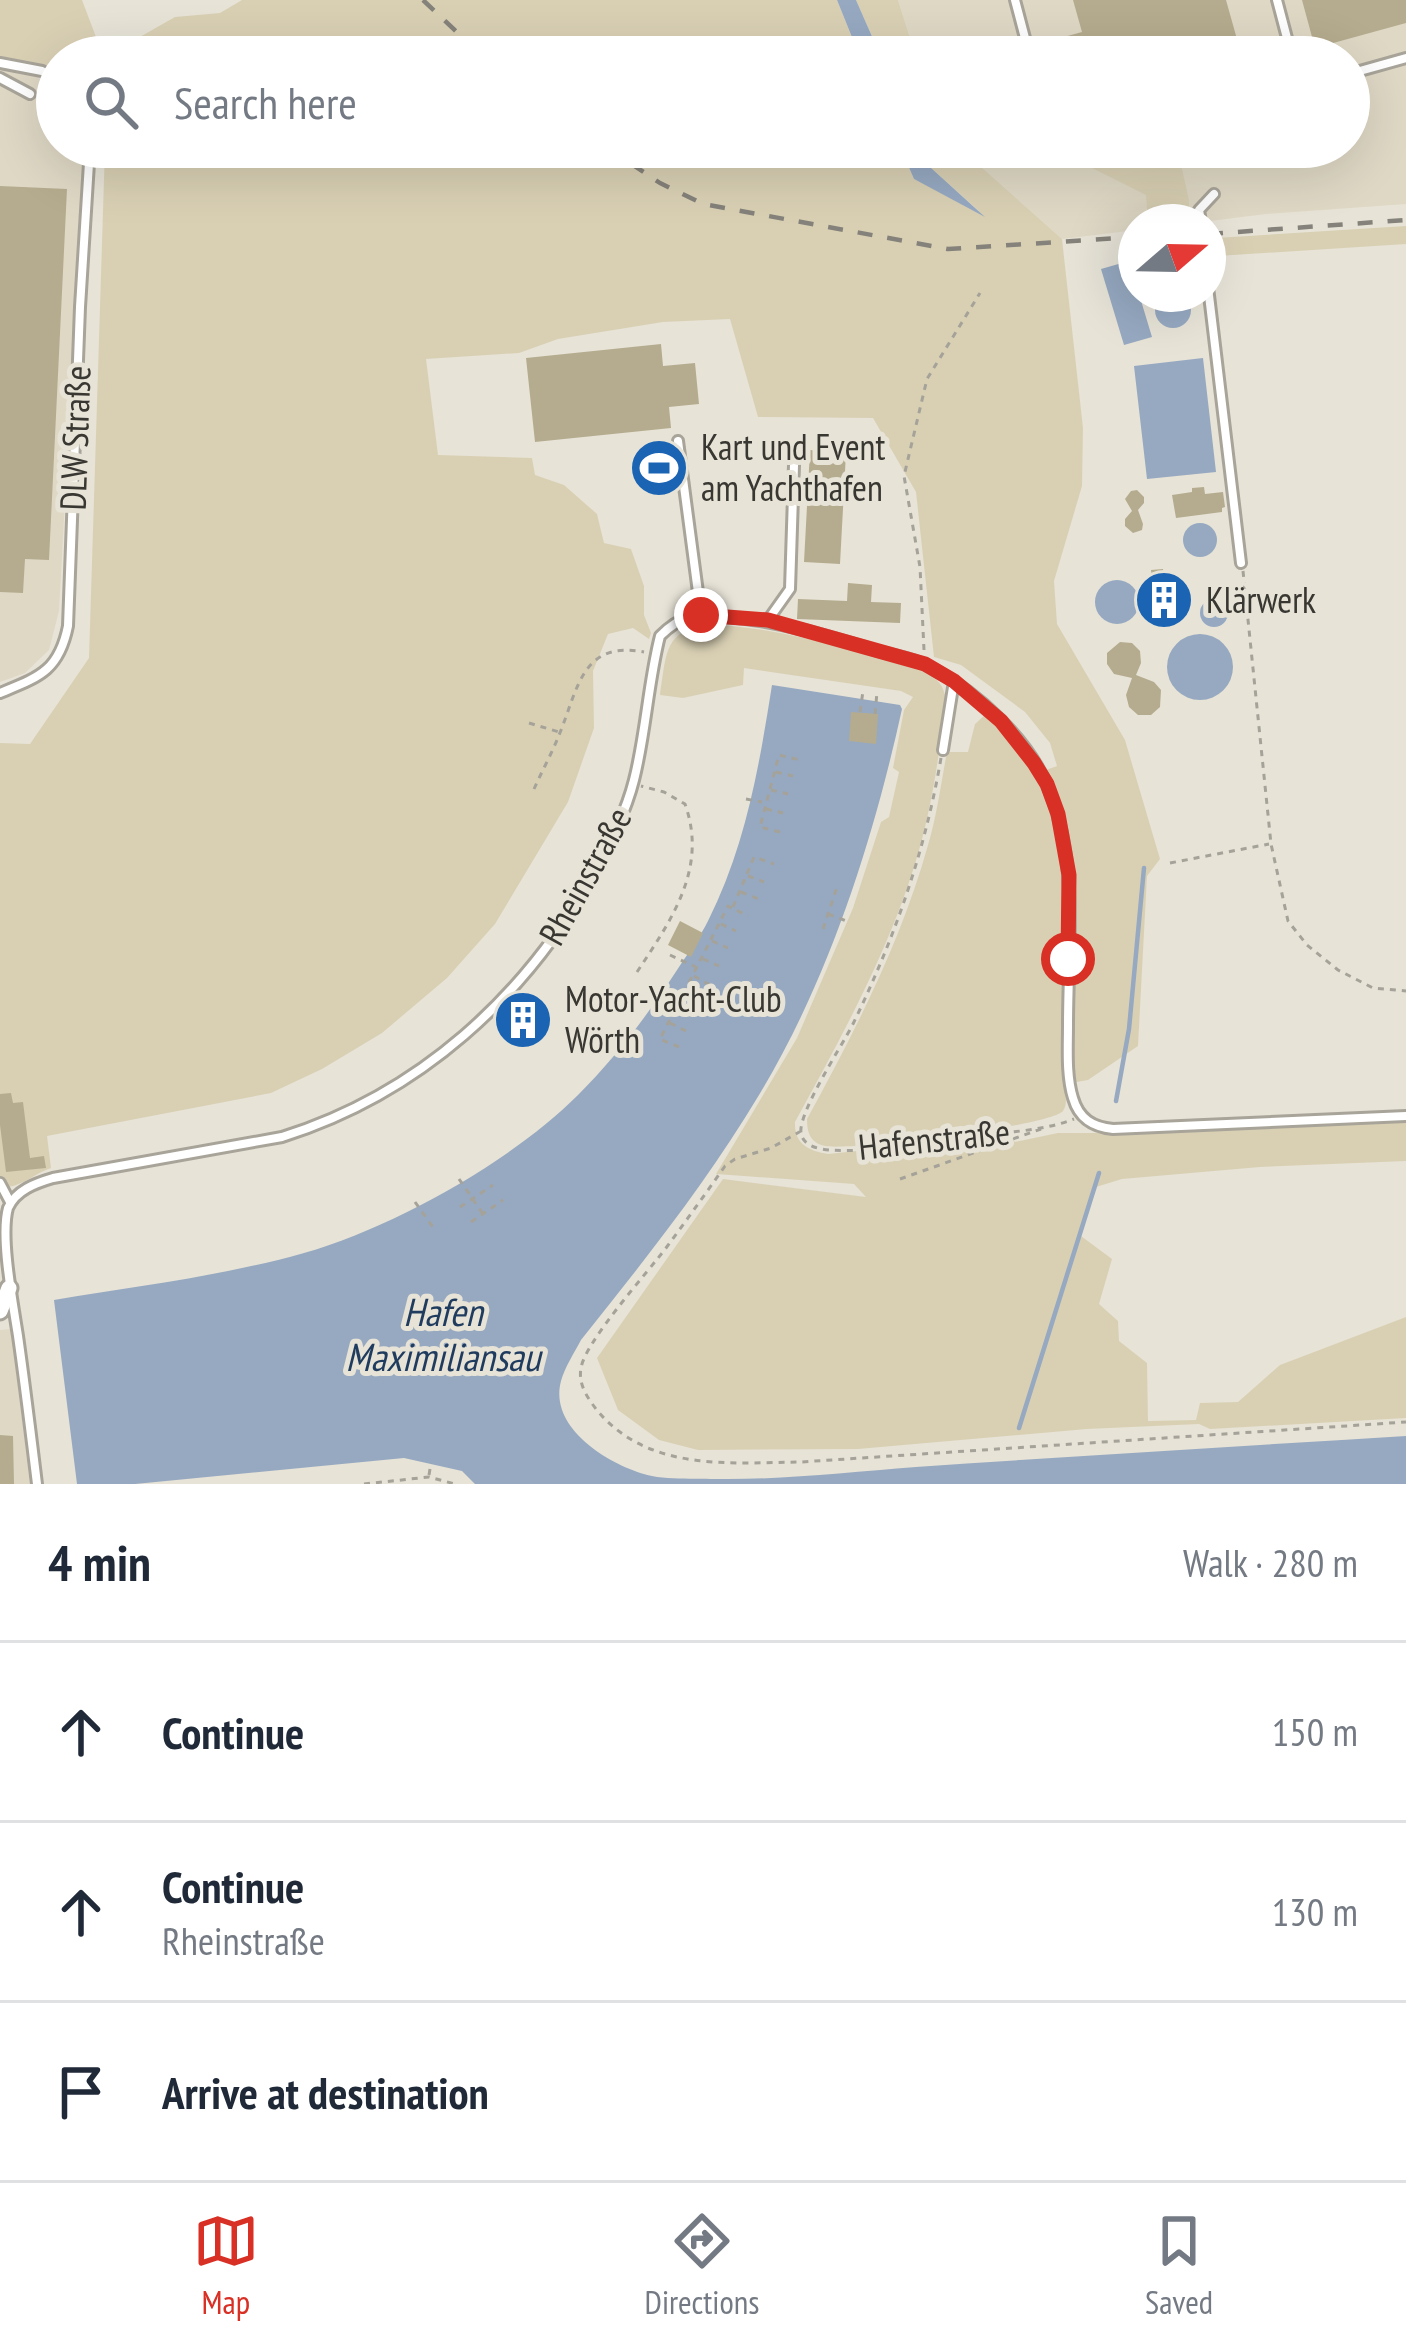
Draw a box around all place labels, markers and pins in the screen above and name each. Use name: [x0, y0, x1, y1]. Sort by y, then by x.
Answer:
place label: Kart und Event am Yachthafen: [701, 423, 885, 511]
sports icon: Kart und Event am Yachthafen: [628, 437, 690, 499]
building icon: Klärwerk: [1133, 569, 1195, 631]
place label: Klärwerk: [1206, 576, 1316, 623]
place label: Motor-Yacht-Club Wörth: [565, 975, 782, 1063]
building icon: Motor-Yacht-Club Wörth: [492, 989, 554, 1051]

